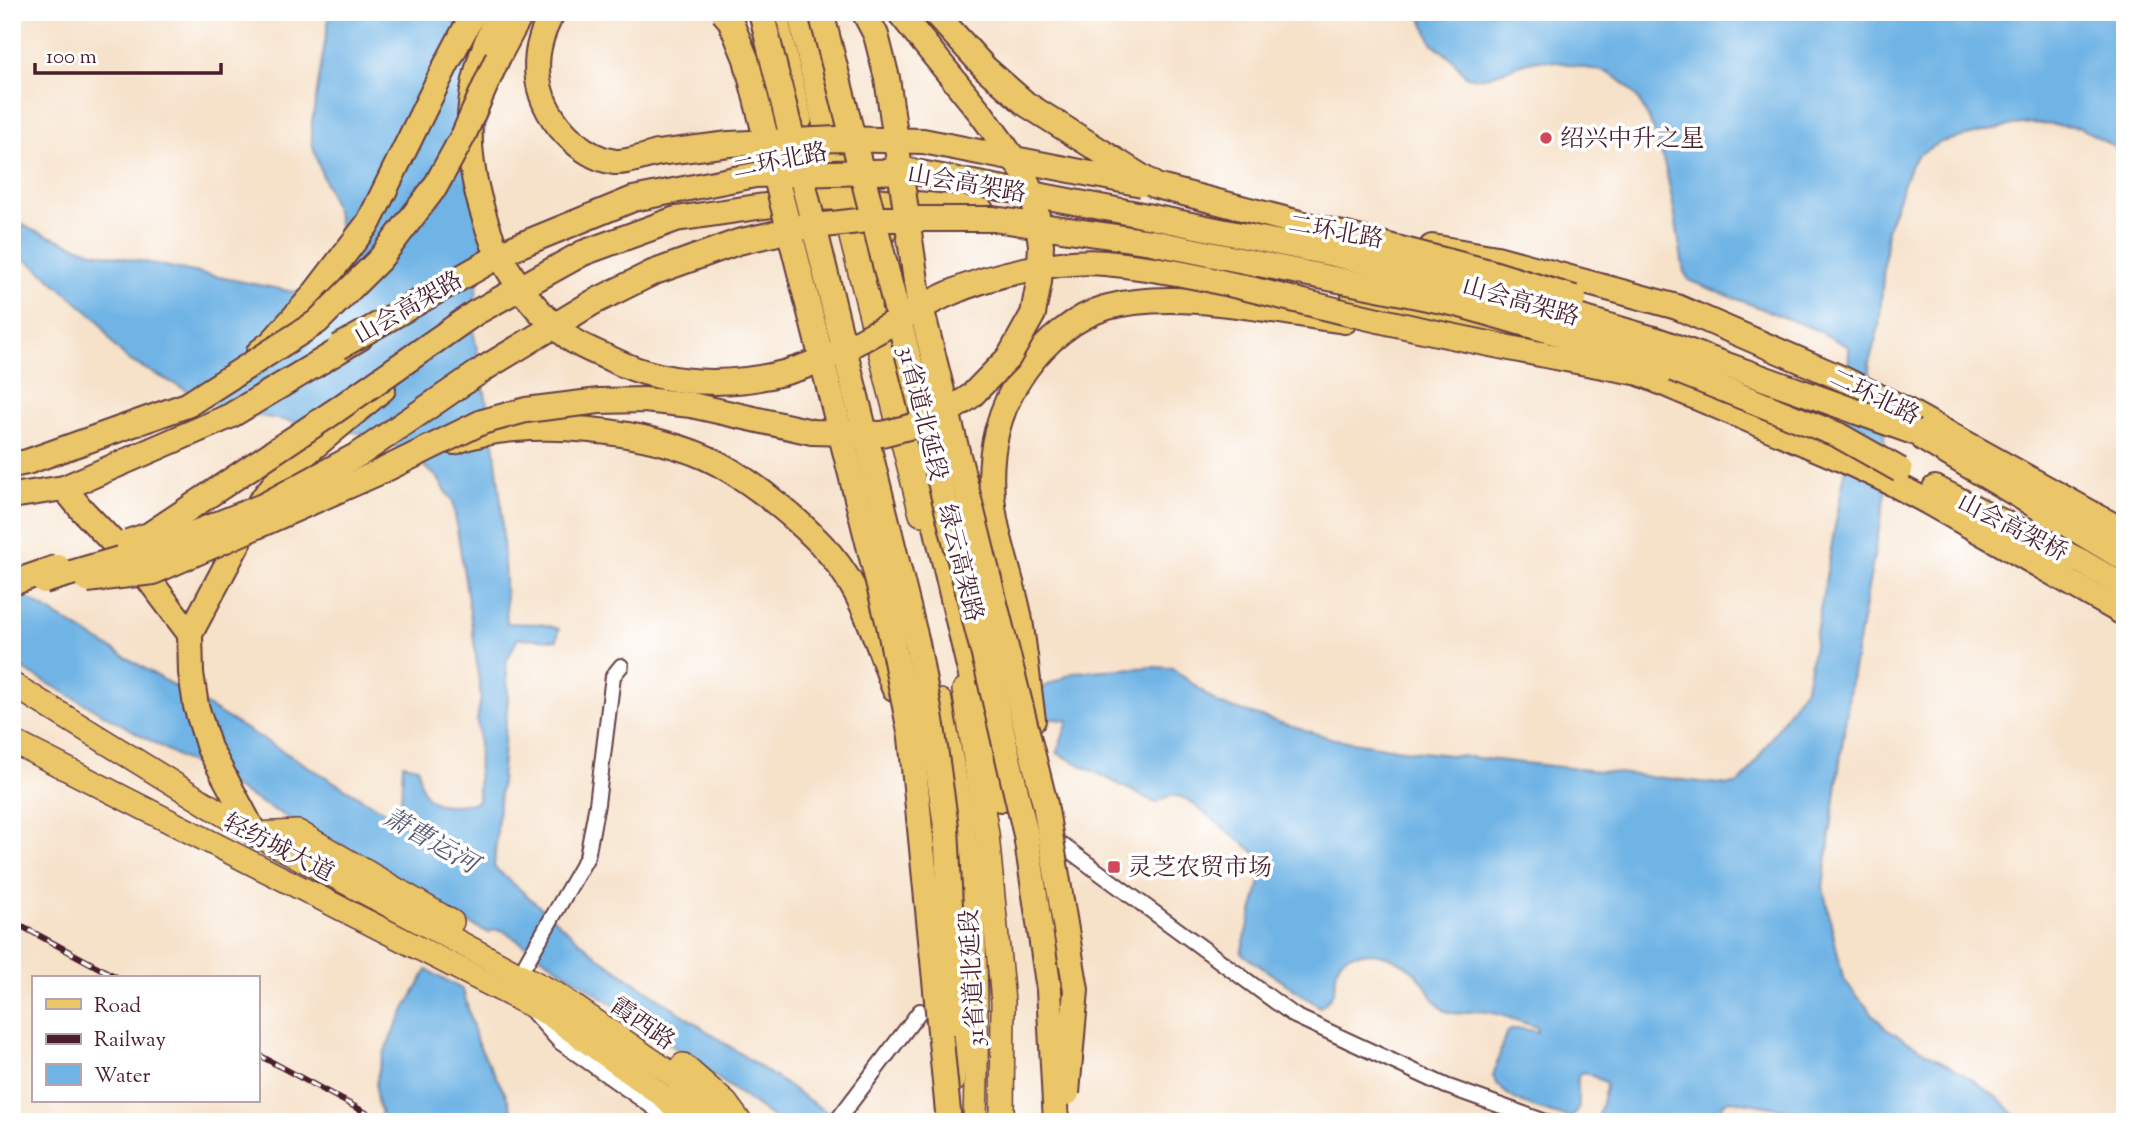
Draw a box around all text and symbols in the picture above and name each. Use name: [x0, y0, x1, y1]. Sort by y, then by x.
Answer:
scale bar: [35, 32, 220, 76]
text: 100 m: [46, 43, 97, 73]
place label: 绍兴中升之星: [1560, 123, 1704, 157]
marker: 绍兴中升之星: [1538, 130, 1554, 146]
street label: 二环北路: [730, 136, 831, 188]
street label: 山会高架路: [905, 158, 1029, 212]
street label: 二环北路: [1285, 208, 1386, 258]
street label: 山会高架路: [349, 264, 469, 353]
street label: 山会高架路: [1458, 270, 1583, 336]
street label: 31省道北延段: [888, 342, 954, 484]
street label: 二环北路: [1824, 361, 1925, 434]
street label: 山会高架桥: [1951, 486, 2073, 571]
street label: 绿云高架路: [928, 501, 990, 626]
water label: 萧曹运河: [375, 800, 487, 886]
street label: 轻纺城大道: [217, 806, 339, 891]
place label: 灵芝农贸市场: [1128, 852, 1272, 886]
marker: 灵芝农贸市场: [1106, 859, 1122, 875]
street label: 31省道北延段: [953, 908, 995, 1048]
legend: [32, 976, 259, 1102]
street label: 霞西路: [603, 990, 681, 1059]
text: Road: [94, 992, 141, 1022]
text: Railway: [94, 1026, 166, 1056]
text: Water: [94, 1062, 151, 1092]

